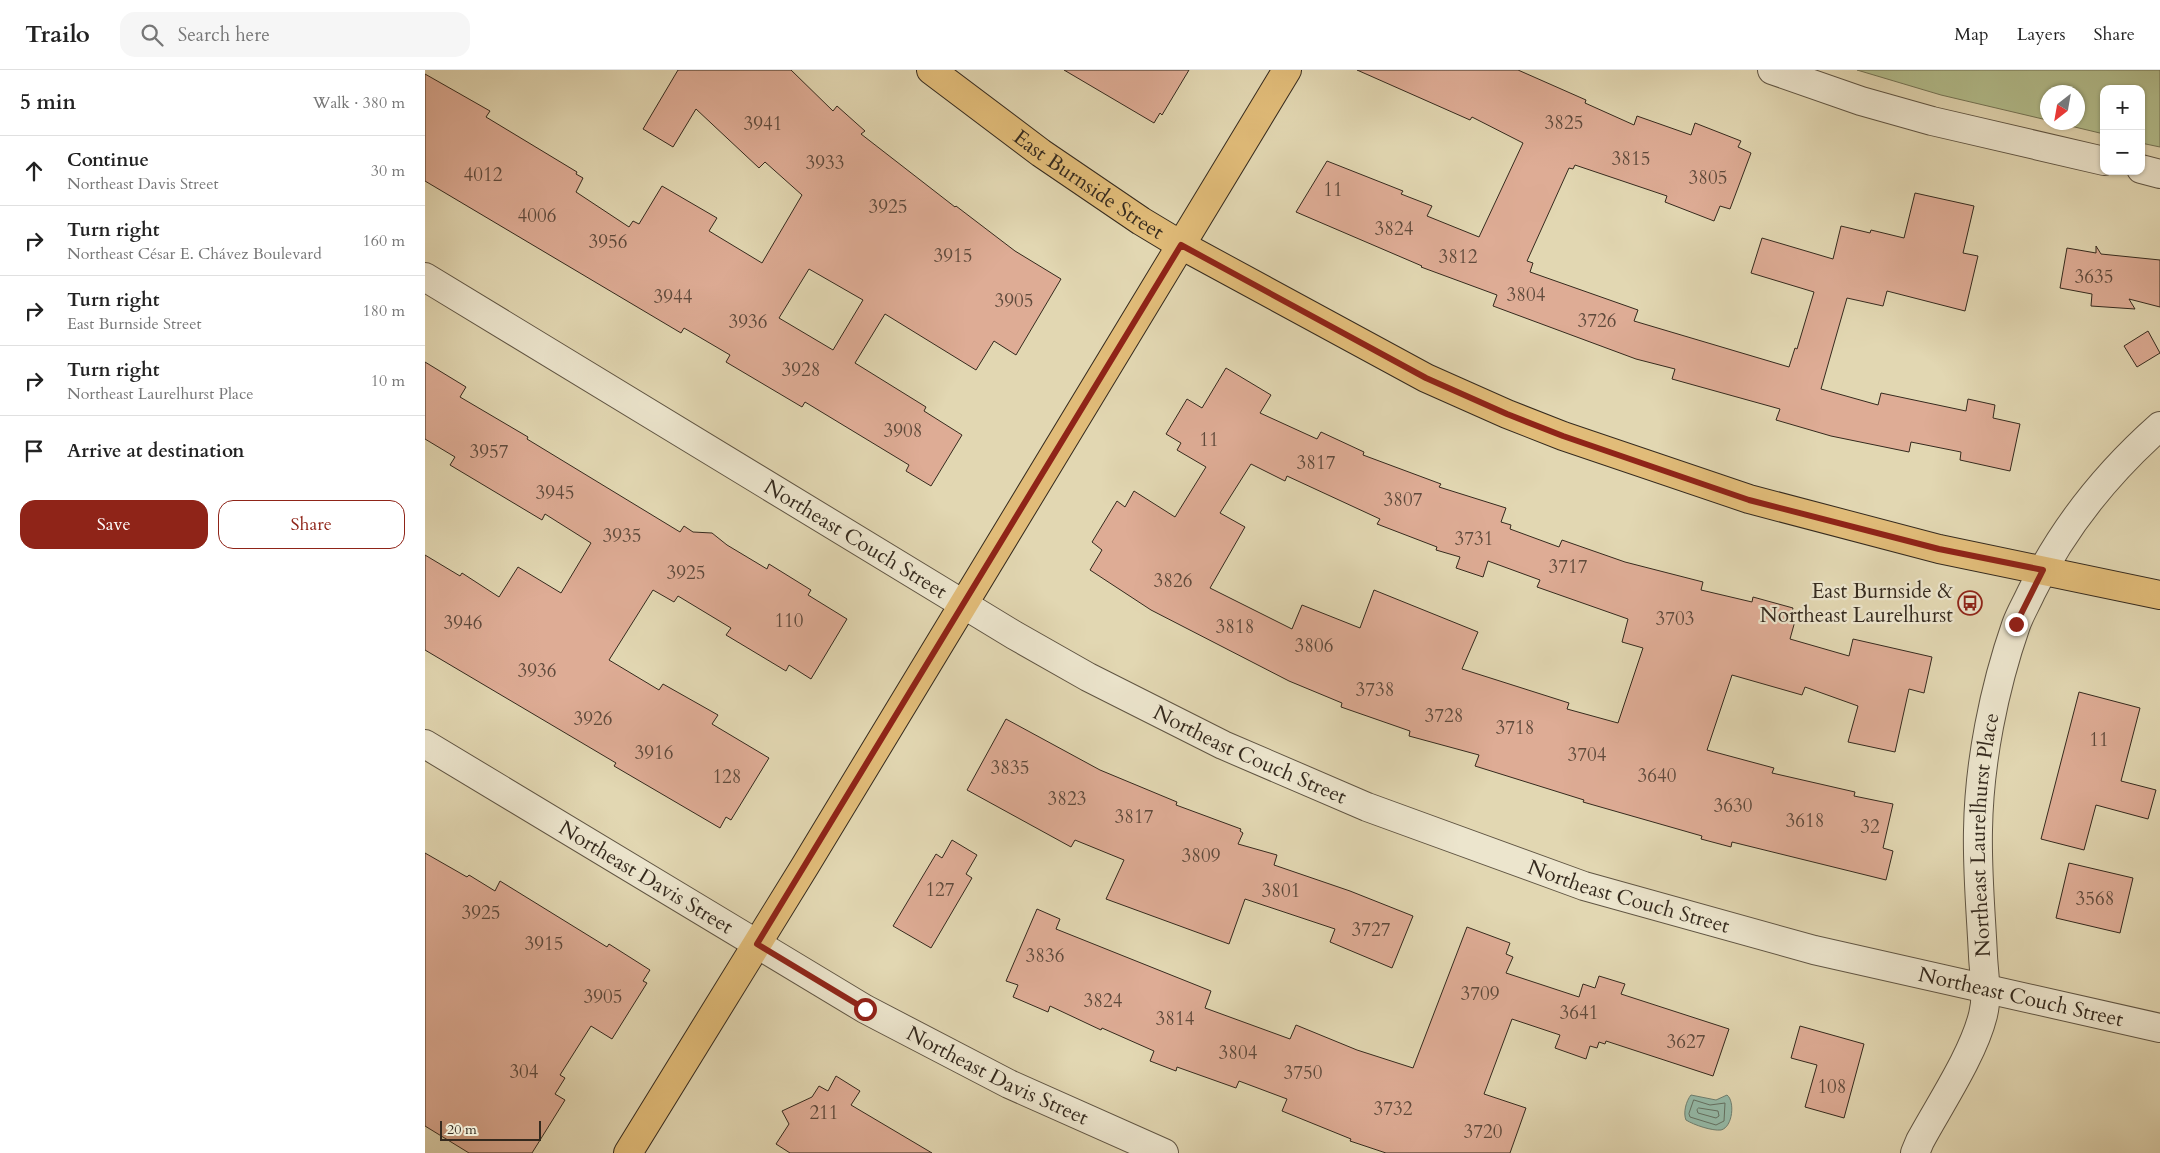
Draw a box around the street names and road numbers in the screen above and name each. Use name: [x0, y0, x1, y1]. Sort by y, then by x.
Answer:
street label: East Burnside Street: [1007, 123, 1170, 247]
street label: Northeast Couch Street: [758, 472, 953, 606]
street label: Northeast Couch Street: [1148, 698, 1351, 812]
street label: Northeast Laurelhurst Place: [1964, 710, 2006, 958]
street label: Northeast Davis Street: [553, 814, 739, 941]
street label: Northeast Couch Street: [1524, 853, 1733, 941]
street label: Northeast Couch Street: [1915, 960, 2126, 1034]
street label: Northeast Davis Street: [901, 1019, 1093, 1133]

